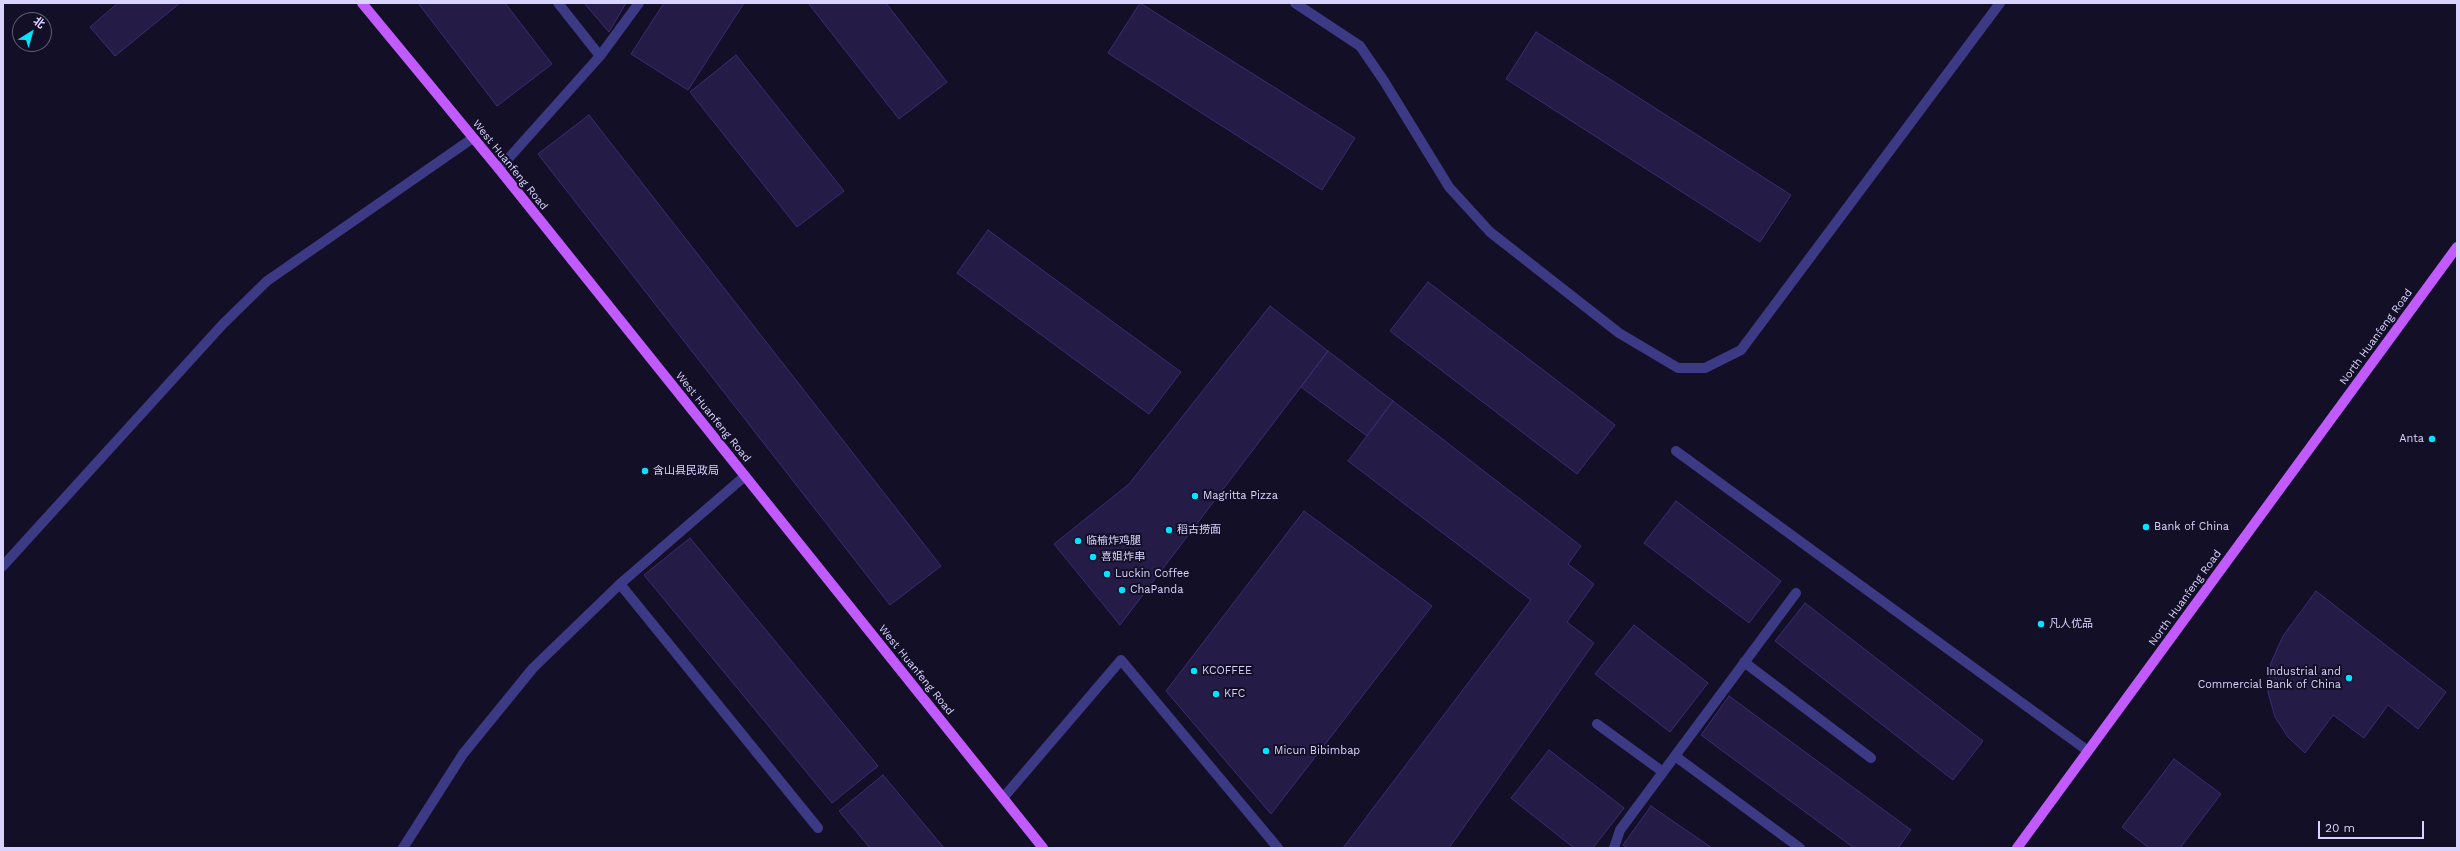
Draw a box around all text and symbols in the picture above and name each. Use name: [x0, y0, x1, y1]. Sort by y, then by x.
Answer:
north arrow: [12, 12, 52, 52]
text: 北: [31, 14, 47, 31]
street label: West Huanfeng Road: [470, 117, 550, 213]
street label: North Huanfeng Road: [2337, 286, 2415, 388]
street label: West Huanfeng Road: [673, 369, 753, 465]
place label: Anta: [2399, 432, 2424, 446]
marker: Anta: [2427, 434, 2437, 444]
place label: 含山县民政局: [653, 464, 719, 478]
marker: 含山县民政局: [640, 466, 650, 476]
place label: Magritta Pizza: [1203, 489, 1278, 503]
marker: Magritta Pizza: [1190, 491, 1200, 501]
place label: Bank of China: [2154, 520, 2229, 534]
marker: Bank of China: [2141, 522, 2151, 532]
place label: 稻古捞面: [1177, 523, 1221, 537]
marker: 稻古捞面: [1164, 525, 1174, 535]
place label: 临榆炸鸡腿: [1086, 534, 1141, 548]
marker: 临榆炸鸡腿: [1073, 536, 1083, 546]
street label: North Huanfeng Road: [2146, 547, 2224, 649]
place label: 喜姐炸串: [1101, 550, 1145, 564]
marker: 喜姐炸串: [1088, 552, 1098, 562]
place label: Luckin Coffee: [1115, 567, 1189, 581]
marker: Luckin Coffee: [1102, 569, 1112, 579]
place label: ChaPanda: [1130, 583, 1183, 597]
marker: ChaPanda: [1117, 585, 1127, 595]
place label: 凡人优品: [2049, 617, 2093, 631]
marker: 凡人优品: [2036, 619, 2046, 629]
street label: West Huanfeng Road: [876, 622, 956, 718]
place label: KCOFFEE: [1202, 664, 1252, 678]
place label: Industrial and Commercial Bank of China: [2198, 665, 2341, 691]
marker: KCOFFEE: [1189, 666, 1199, 676]
marker: Industrial and Commercial Bank of China: [2344, 673, 2354, 683]
place label: KFC: [1224, 687, 1245, 701]
marker: KFC: [1211, 689, 1221, 699]
place label: Micun Bibimbap: [1274, 744, 1360, 758]
marker: Micun Bibimbap: [1261, 746, 1271, 756]
scale bar: [2320, 813, 2426, 839]
text: 20 m: [2325, 821, 2355, 835]

